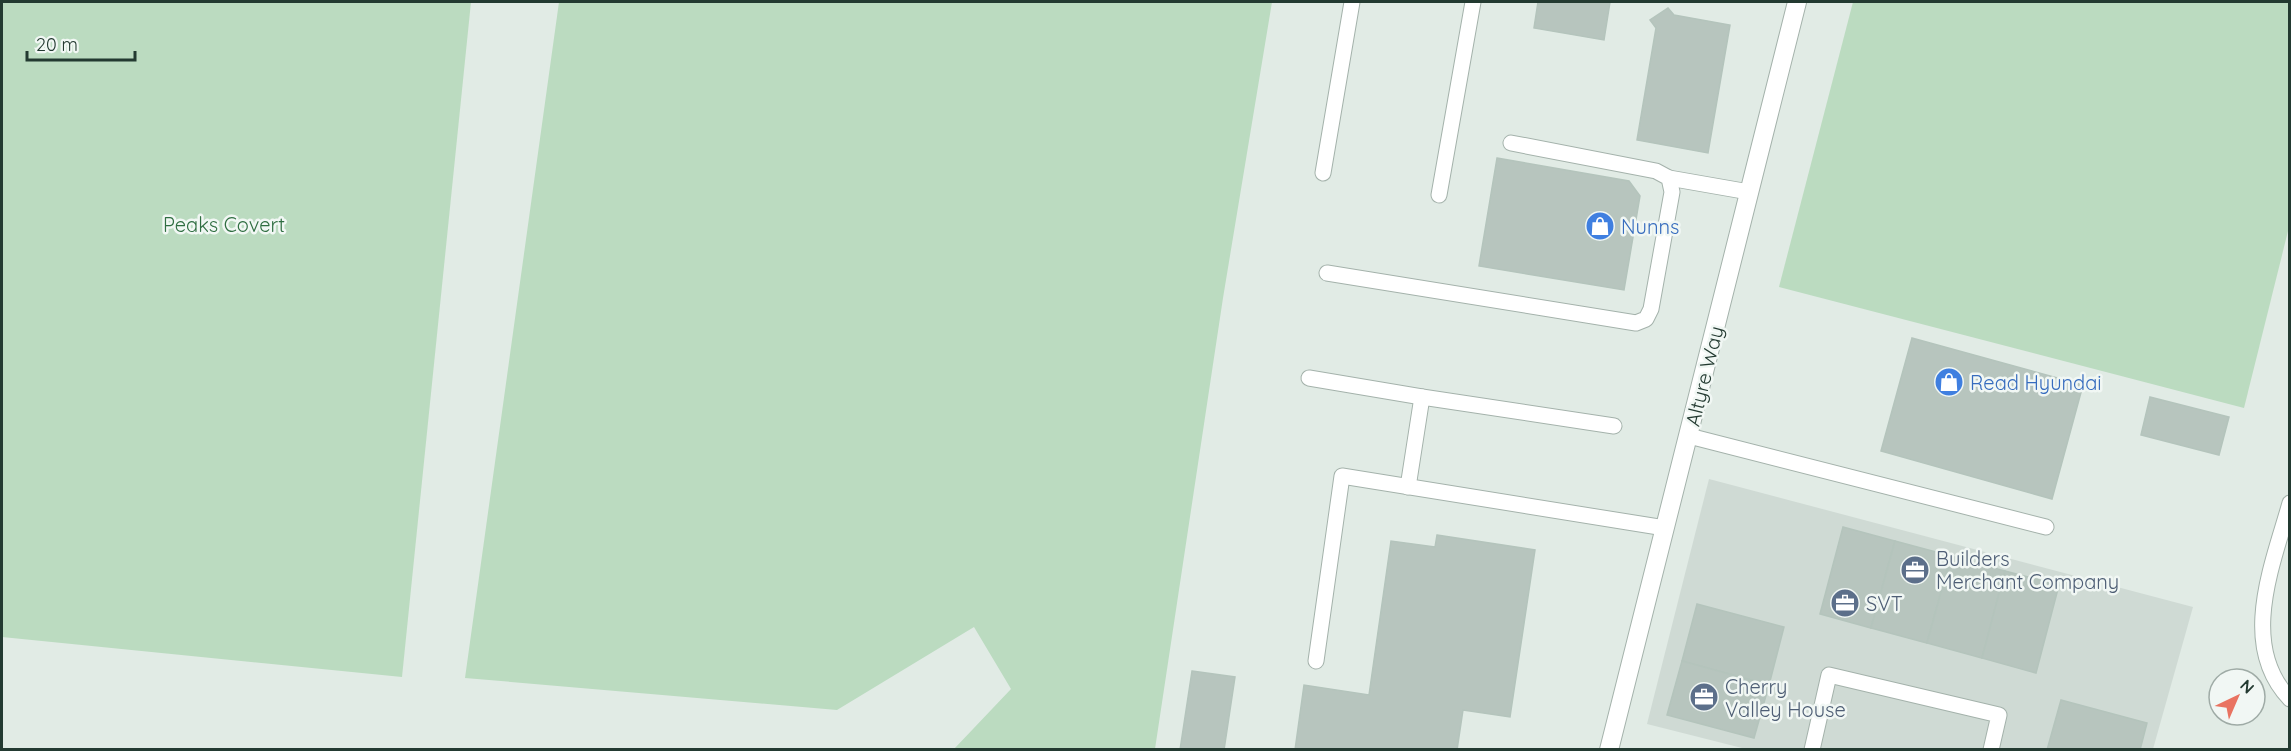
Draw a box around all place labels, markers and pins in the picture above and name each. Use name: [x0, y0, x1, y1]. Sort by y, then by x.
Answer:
shop icon: Nunns: [1584, 210, 1616, 242]
place label: Nunns: [1621, 214, 1679, 239]
shop icon: Read Hyundai: [1933, 366, 1965, 398]
place label: Read Hyundai: [1970, 370, 2102, 395]
place label: Builders Merchant Company: [1936, 546, 2119, 594]
office icon: Builders Merchant Company: [1899, 554, 1931, 586]
office icon: SVT: [1829, 587, 1861, 619]
place label: SVT: [1866, 591, 1903, 616]
place label: Cherry Valley House: [1725, 674, 1846, 722]
office icon: Cherry Valley House: [1688, 681, 1720, 713]

